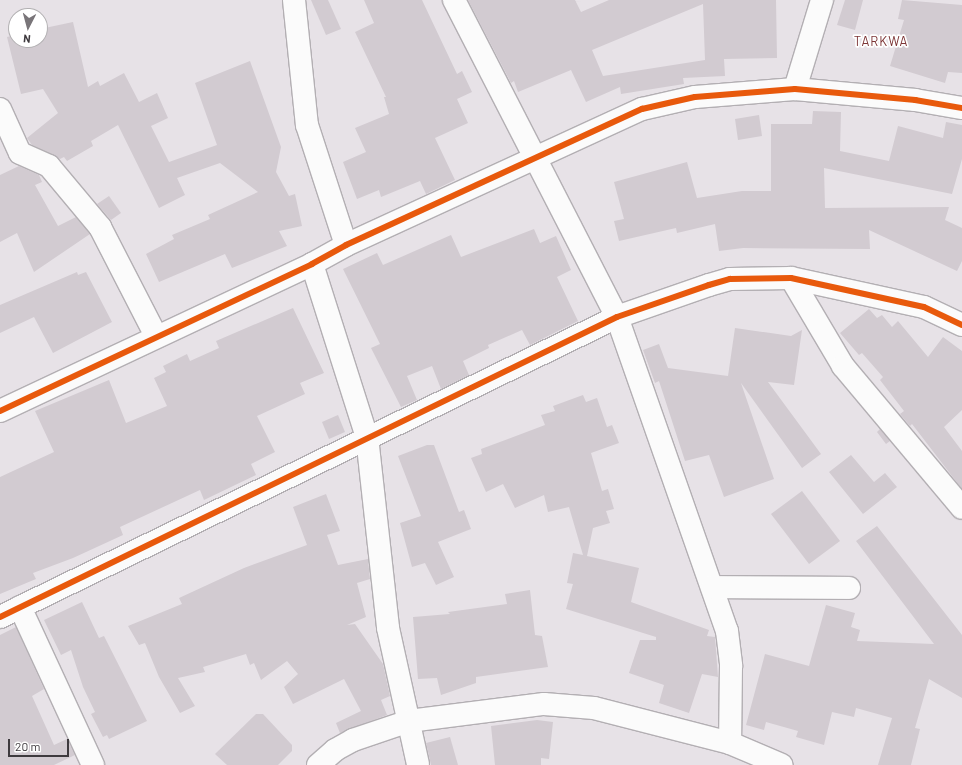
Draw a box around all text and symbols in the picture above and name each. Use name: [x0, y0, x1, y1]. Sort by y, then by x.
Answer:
north arrow: [8, 8, 48, 48]
text: N: [22, 33, 31, 46]
district label: TARKWA: [854, 33, 908, 49]
scale bar: [10, 731, 71, 757]
text: 20 m: [15, 739, 41, 753]

